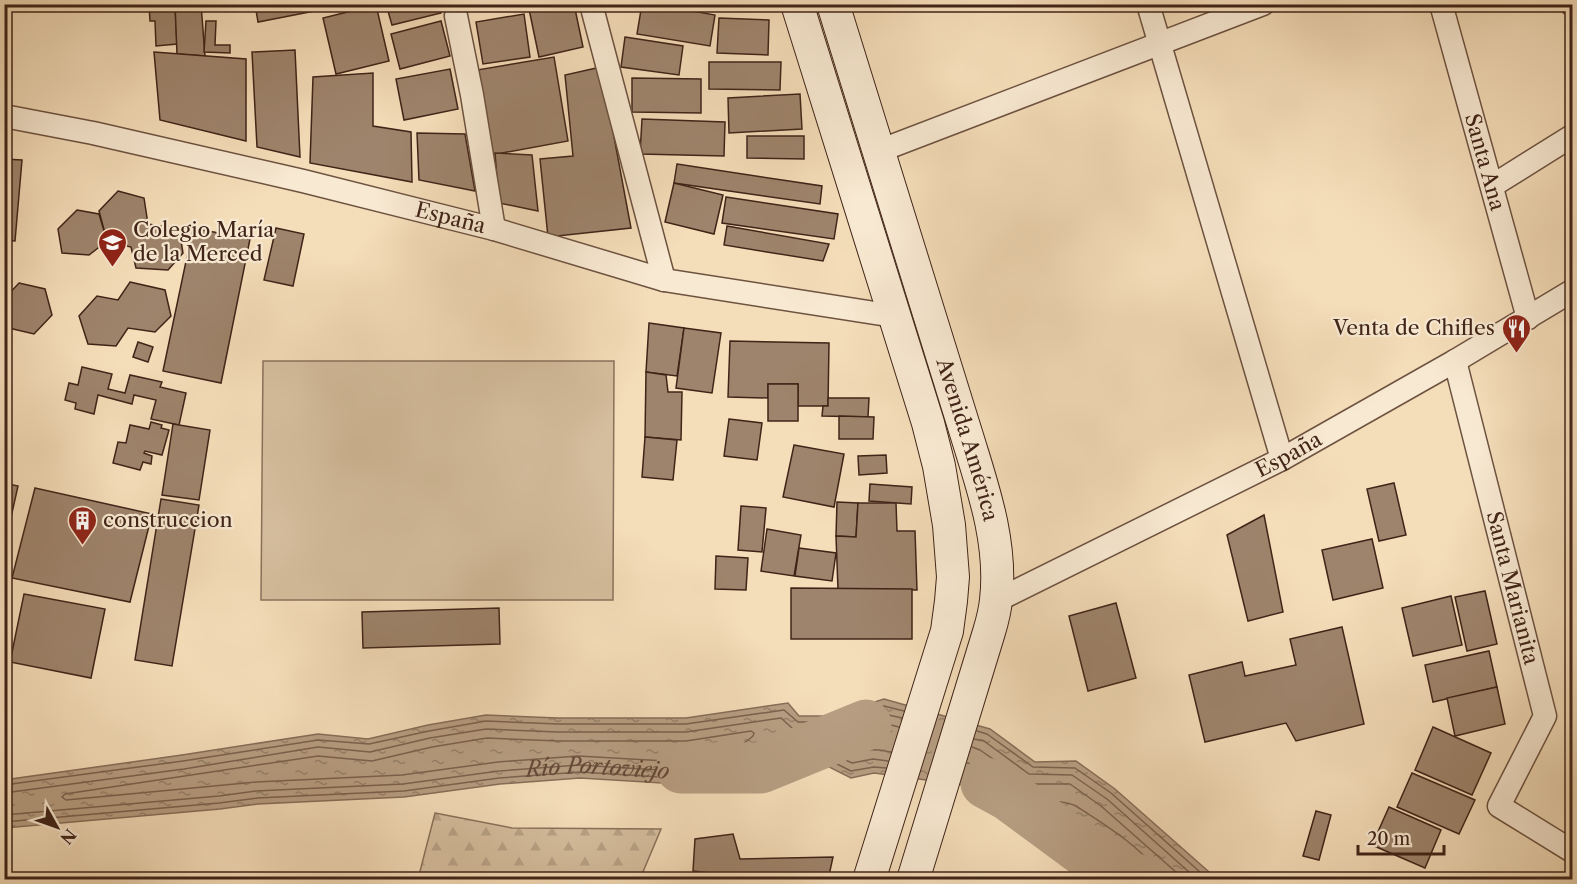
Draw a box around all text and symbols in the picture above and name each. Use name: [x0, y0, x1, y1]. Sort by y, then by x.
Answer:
street label: Santa Ana: [1460, 111, 1511, 214]
street label: España: [413, 197, 489, 239]
place label: Colegio María de la Merced: [133, 217, 275, 266]
school or university icon: Colegio María de la Merced: [96, 226, 128, 268]
restaurant icon: Venta de Chifles: [1500, 312, 1532, 354]
place label: Venta de Chifles: [1332, 315, 1495, 340]
street label: Avenida América: [931, 354, 1004, 524]
street label: España: [1251, 426, 1327, 482]
building icon: construccion: [66, 504, 98, 546]
place label: construccion: [103, 507, 233, 532]
street label: Santa Marianita: [1482, 508, 1545, 668]
water label: Río Portoviejo: [523, 752, 670, 785]
north arrow: [27, 797, 87, 857]
scale bar: [1358, 818, 1444, 856]
text: N: [56, 825, 81, 848]
text: 20 m: [1367, 828, 1411, 850]

